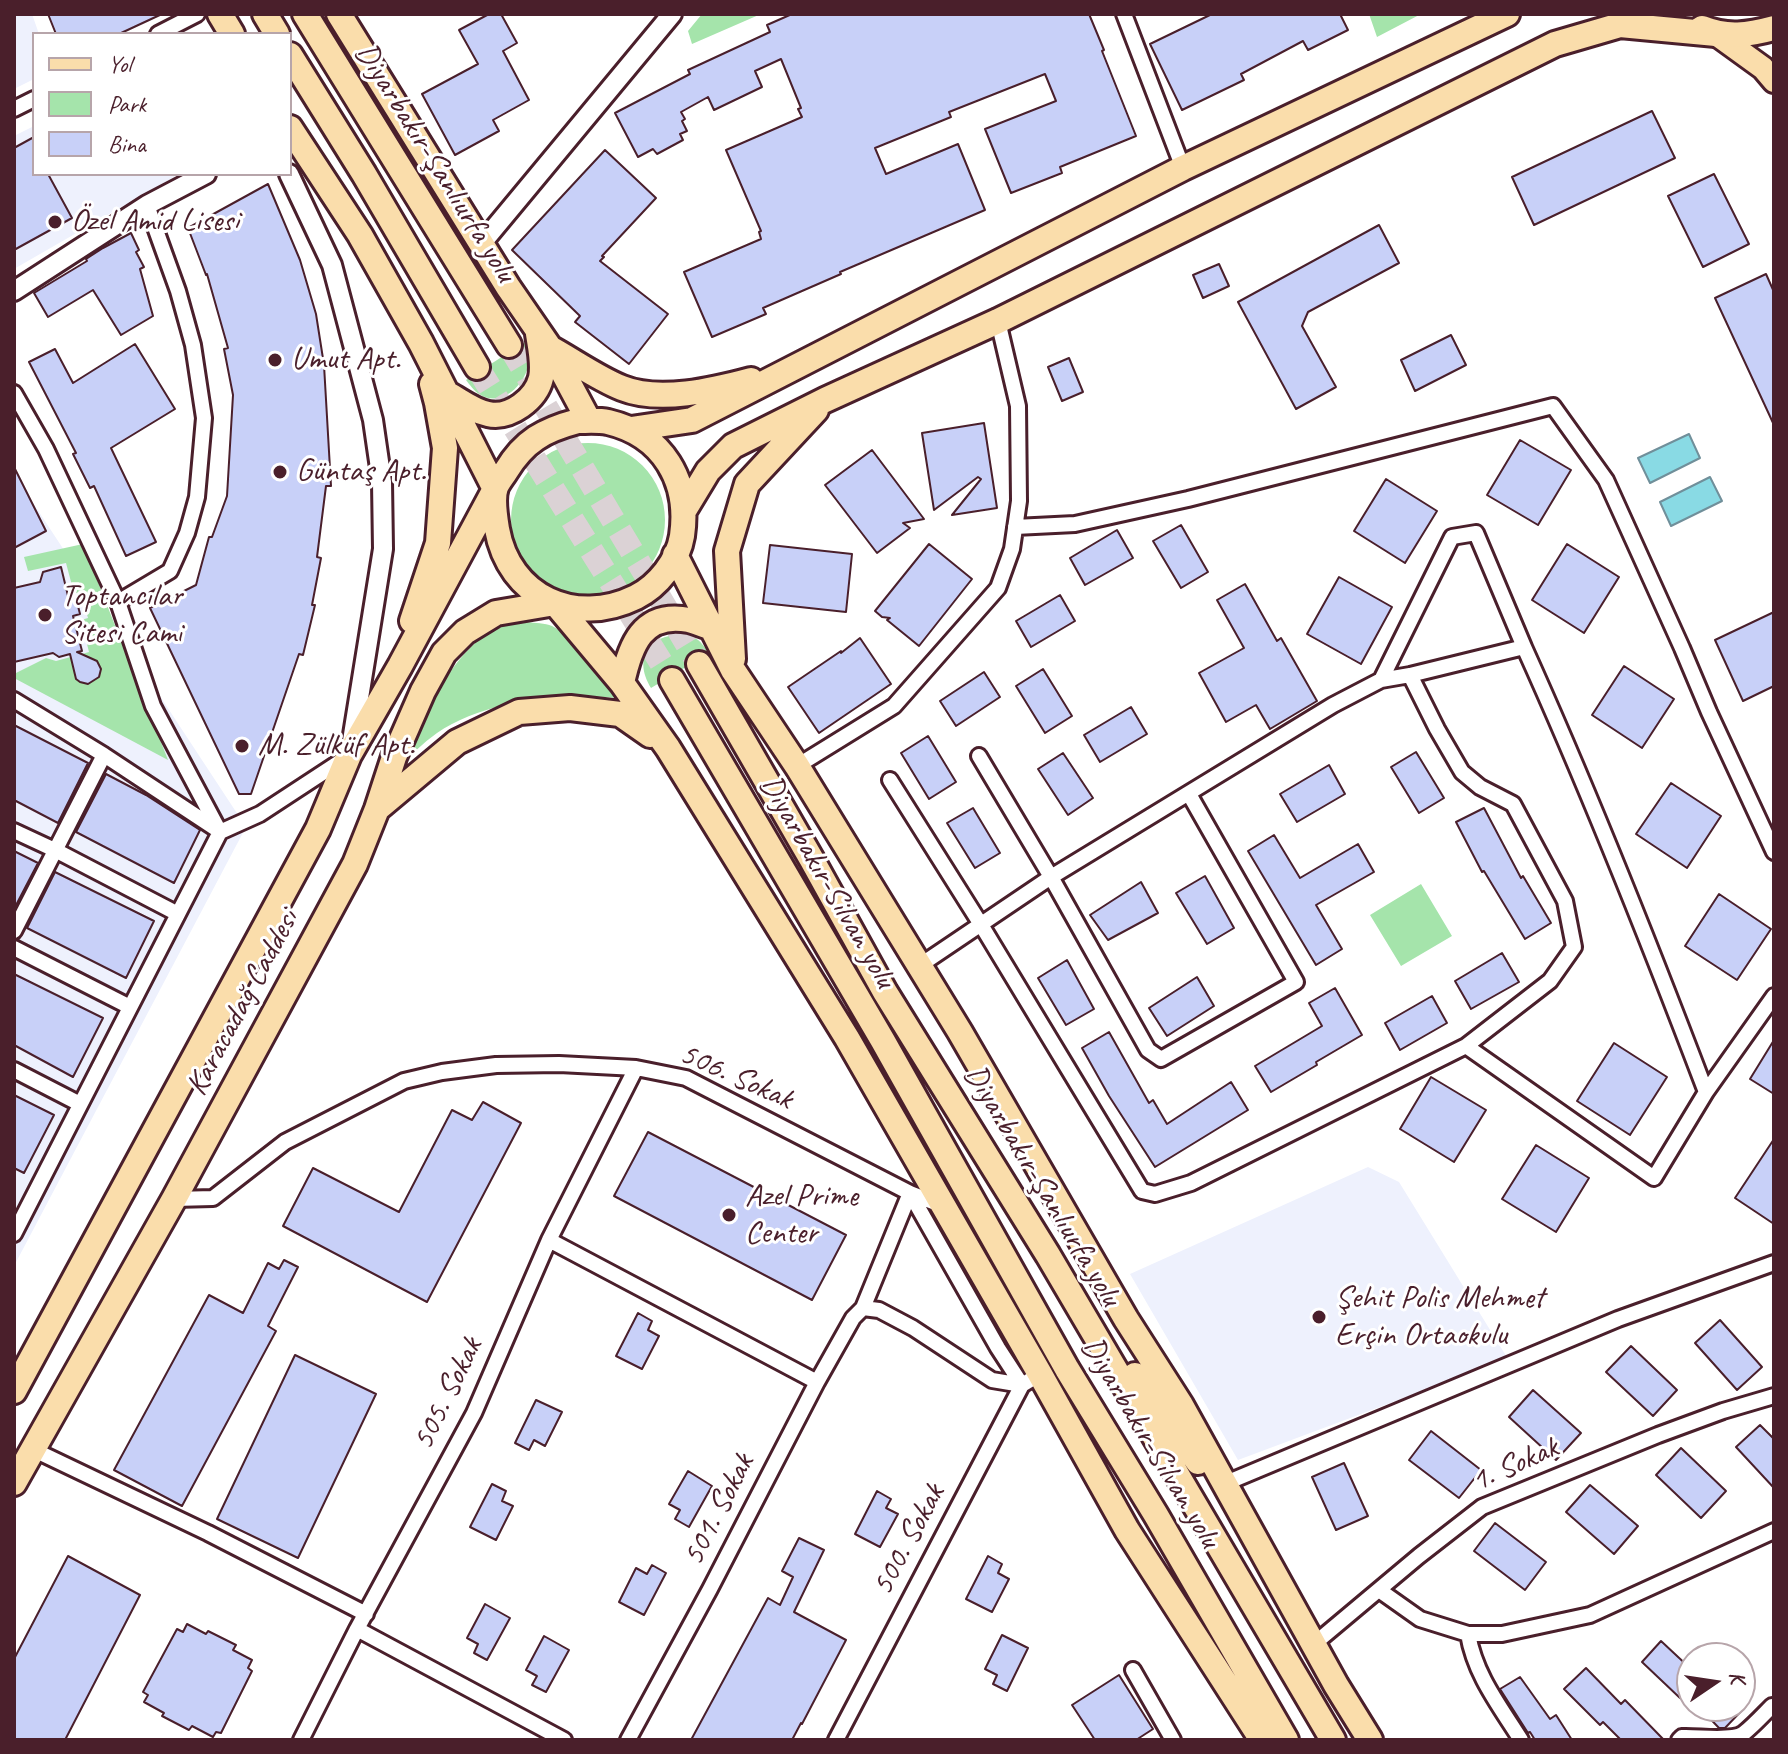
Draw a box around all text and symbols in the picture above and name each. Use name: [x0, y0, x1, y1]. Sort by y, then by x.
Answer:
legend: [32, 32, 292, 176]
street label: Diyarbakır-Şanlıurfa yolu: [346, 36, 524, 290]
text: Yol: [108, 49, 131, 79]
text: Park: [108, 89, 146, 119]
text: Bina: [108, 129, 146, 159]
place label: Özel Amid Lisesi: [71, 203, 239, 241]
marker: Özel Amid Lisesi: [46, 213, 64, 231]
place label: Umut Apt.: [291, 341, 401, 379]
marker: Umut Apt.: [266, 351, 284, 369]
place label: Güntaş Apt.: [296, 453, 426, 491]
marker: Güntaş Apt.: [271, 463, 289, 481]
place label: Toptancılar Sitesi Cami: [61, 578, 182, 653]
marker: Toptancılar Sitesi Cami: [36, 606, 54, 624]
place label: M. Zülküf Apt.: [258, 727, 415, 765]
marker: M. Zülküf Apt.: [233, 737, 251, 755]
street label: Diyarbakır-Silvan yolu: [751, 769, 903, 995]
street label: Karacadağ Caddesi: [178, 904, 308, 1102]
street label: 506. Sokak: [673, 1035, 799, 1119]
street label: Diyarbakır-Şanlıurfa yolu: [955, 1058, 1129, 1314]
place label: Azel Prime Center: [745, 1178, 858, 1253]
marker: Azel Prime Center: [720, 1206, 738, 1224]
place label: Şehit Polis Mehmet Erçin Ortaokulu: [1335, 1280, 1544, 1355]
marker: Şehit Polis Mehmet Erçin Ortaokulu: [1310, 1308, 1328, 1326]
street label: Diyarbakır-Silvan yolu: [1072, 1330, 1228, 1556]
street label: 505. Sokak: [404, 1332, 492, 1456]
street label: 1. Sokak: [1466, 1429, 1564, 1501]
street label: 501. Sokak: [675, 1448, 763, 1572]
street label: 500. Sokak: [864, 1478, 954, 1602]
north arrow: [1676, 1642, 1756, 1722]
text: K: [1723, 1668, 1752, 1686]

